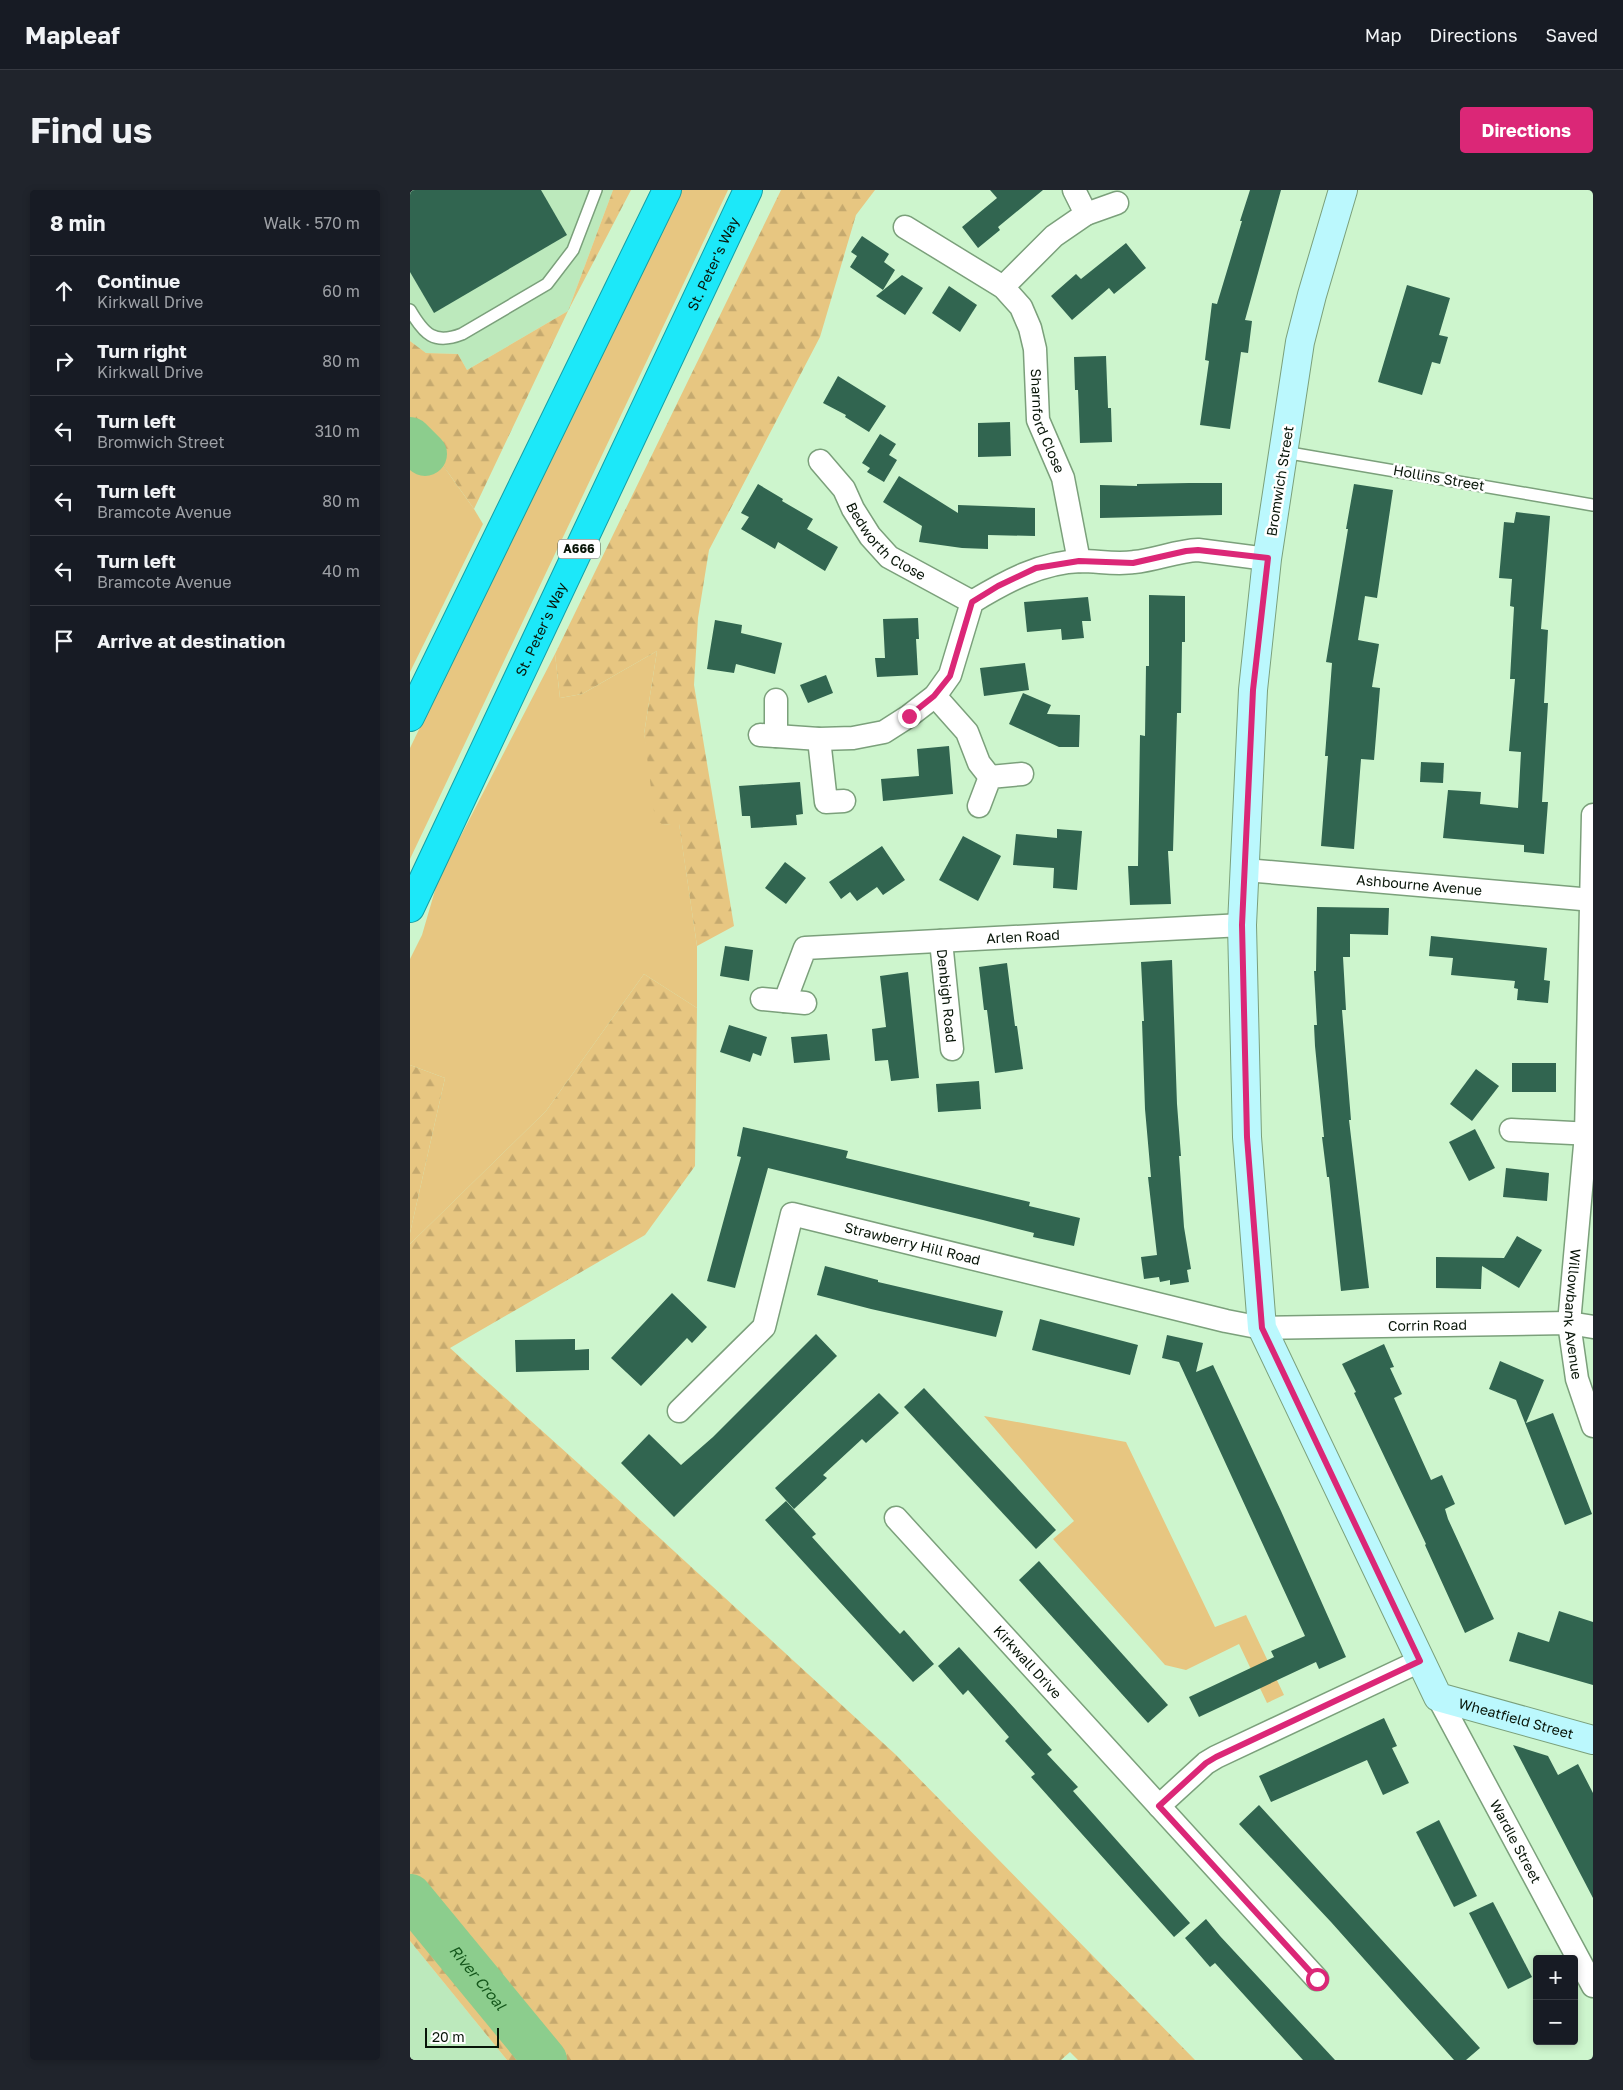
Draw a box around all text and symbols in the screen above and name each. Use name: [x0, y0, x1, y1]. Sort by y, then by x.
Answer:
text: Mapleaf: [25, 20, 120, 49]
text: Map: [1365, 24, 1401, 46]
text: Directions: [1429, 24, 1517, 46]
text: Saved: [1545, 24, 1598, 46]
button: Directions: [1460, 107, 1593, 153]
text: Find us: [30, 109, 152, 151]
text: 8 min: [50, 210, 106, 236]
text: Walk · 570 m: [263, 213, 360, 233]
street label: St. Peter's Way: [683, 214, 742, 313]
text: Continue: [97, 269, 180, 292]
icon: ahead: [50, 277, 78, 305]
text: 60 m: [322, 281, 360, 301]
text: Kirkwall Drive: [97, 292, 203, 312]
text: Turn right: [97, 339, 187, 362]
icon: right: [50, 347, 78, 375]
text: 80 m: [322, 351, 360, 371]
text: Kirkwall Drive: [97, 362, 203, 382]
street label: Sharnford Close: [1028, 368, 1069, 475]
text: Turn left: [97, 409, 176, 432]
icon: left: [50, 417, 78, 445]
text: 310 m: [315, 421, 360, 441]
street label: Bromwich Street: [1262, 424, 1297, 537]
text: Bromwich Street: [97, 432, 225, 452]
street label: Hollins Street: [1392, 461, 1486, 494]
text: Turn left: [97, 479, 176, 502]
icon: left: [50, 487, 78, 515]
text: 80 m: [322, 491, 360, 511]
street label: Bedworth Close: [843, 500, 929, 583]
text: Bramcote Avenue: [97, 502, 231, 522]
road number: A666: [558, 539, 600, 558]
text: Turn left: [97, 549, 176, 572]
icon: left: [50, 557, 78, 585]
text: 40 m: [322, 561, 360, 581]
text: Bramcote Avenue: [97, 572, 231, 592]
street label: St. Peter's Way: [511, 579, 570, 679]
icon: arrive: [50, 627, 78, 655]
text: Arrive at destination: [97, 629, 285, 652]
route end: [898, 705, 921, 728]
street label: Ashbourne Avenue: [1356, 871, 1483, 898]
street label: Arlen Road: [986, 926, 1060, 946]
street label: Denbigh Road: [934, 948, 960, 1043]
street label: Strawberry Hill Road: [843, 1218, 982, 1268]
street label: Willowbank Avenue: [1561, 1248, 1586, 1381]
street label: Corrin Road: [1388, 1316, 1467, 1334]
street label: Kirkwall Drive: [990, 1622, 1066, 1702]
street label: Wheatfield Street: [1457, 1694, 1576, 1742]
street label: Wardle Street: [1487, 1797, 1545, 1886]
water label: River Croal: [446, 1941, 511, 2014]
map controls: [1533, 1955, 1578, 2045]
button: +: [1533, 1955, 1578, 2000]
route start: [1306, 1968, 1329, 1991]
button: −: [1533, 2000, 1578, 2045]
scale bar: [425, 2025, 499, 2048]
text: 20 m: [432, 2028, 465, 2045]

